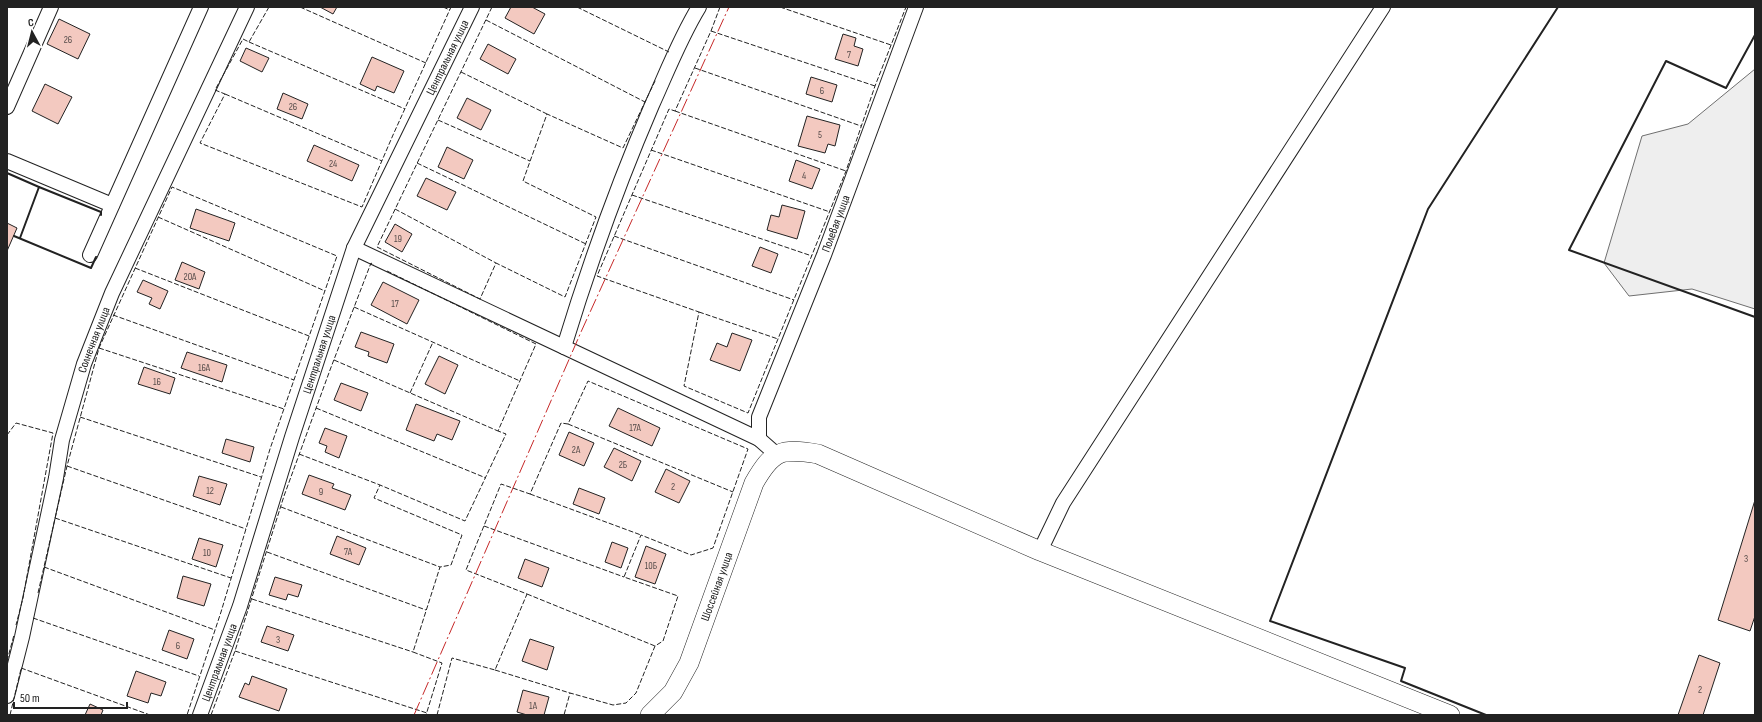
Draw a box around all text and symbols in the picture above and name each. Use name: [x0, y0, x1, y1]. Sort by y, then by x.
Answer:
north arrow: [12, 12, 52, 52]
text: С: [27, 16, 35, 29]
street label: Центральная улица: [423, 17, 473, 98]
house number: 26: [64, 34, 72, 46]
house number: 7: [847, 49, 851, 61]
house number: 6: [820, 85, 824, 97]
house number: 26: [289, 101, 297, 113]
house number: 5: [818, 129, 822, 141]
house number: 24: [329, 158, 337, 170]
house number: 4: [802, 170, 806, 182]
street label: Полевая улица: [819, 193, 854, 254]
house number: 19: [394, 233, 402, 245]
house number: 20А: [184, 271, 197, 283]
house number: 17: [391, 298, 399, 310]
street label: Солнечная улица: [75, 305, 114, 375]
street label: Центральная улица: [300, 313, 340, 396]
house number: 16А: [198, 362, 211, 374]
house number: 16: [153, 376, 161, 388]
house number: 17А: [629, 422, 642, 434]
house number: 2А: [572, 444, 581, 456]
house number: 2Б: [619, 459, 628, 471]
house number: 2: [671, 481, 675, 493]
house number: 12: [206, 485, 214, 497]
house number: 9: [319, 486, 323, 498]
house number: 7А: [344, 546, 353, 558]
house number: 10: [203, 547, 211, 559]
street label: Шоссейная улица: [698, 550, 737, 623]
house number: 3: [1744, 553, 1748, 565]
house number: 10Б: [645, 560, 658, 572]
street label: Центральная улица: [199, 621, 241, 704]
house number: 3: [276, 634, 280, 646]
house number: 6: [176, 640, 180, 652]
scale bar: [14, 684, 127, 710]
house number: 2: [1698, 684, 1702, 696]
text: 50 m: [20, 691, 40, 706]
house number: 1А: [529, 700, 538, 712]

